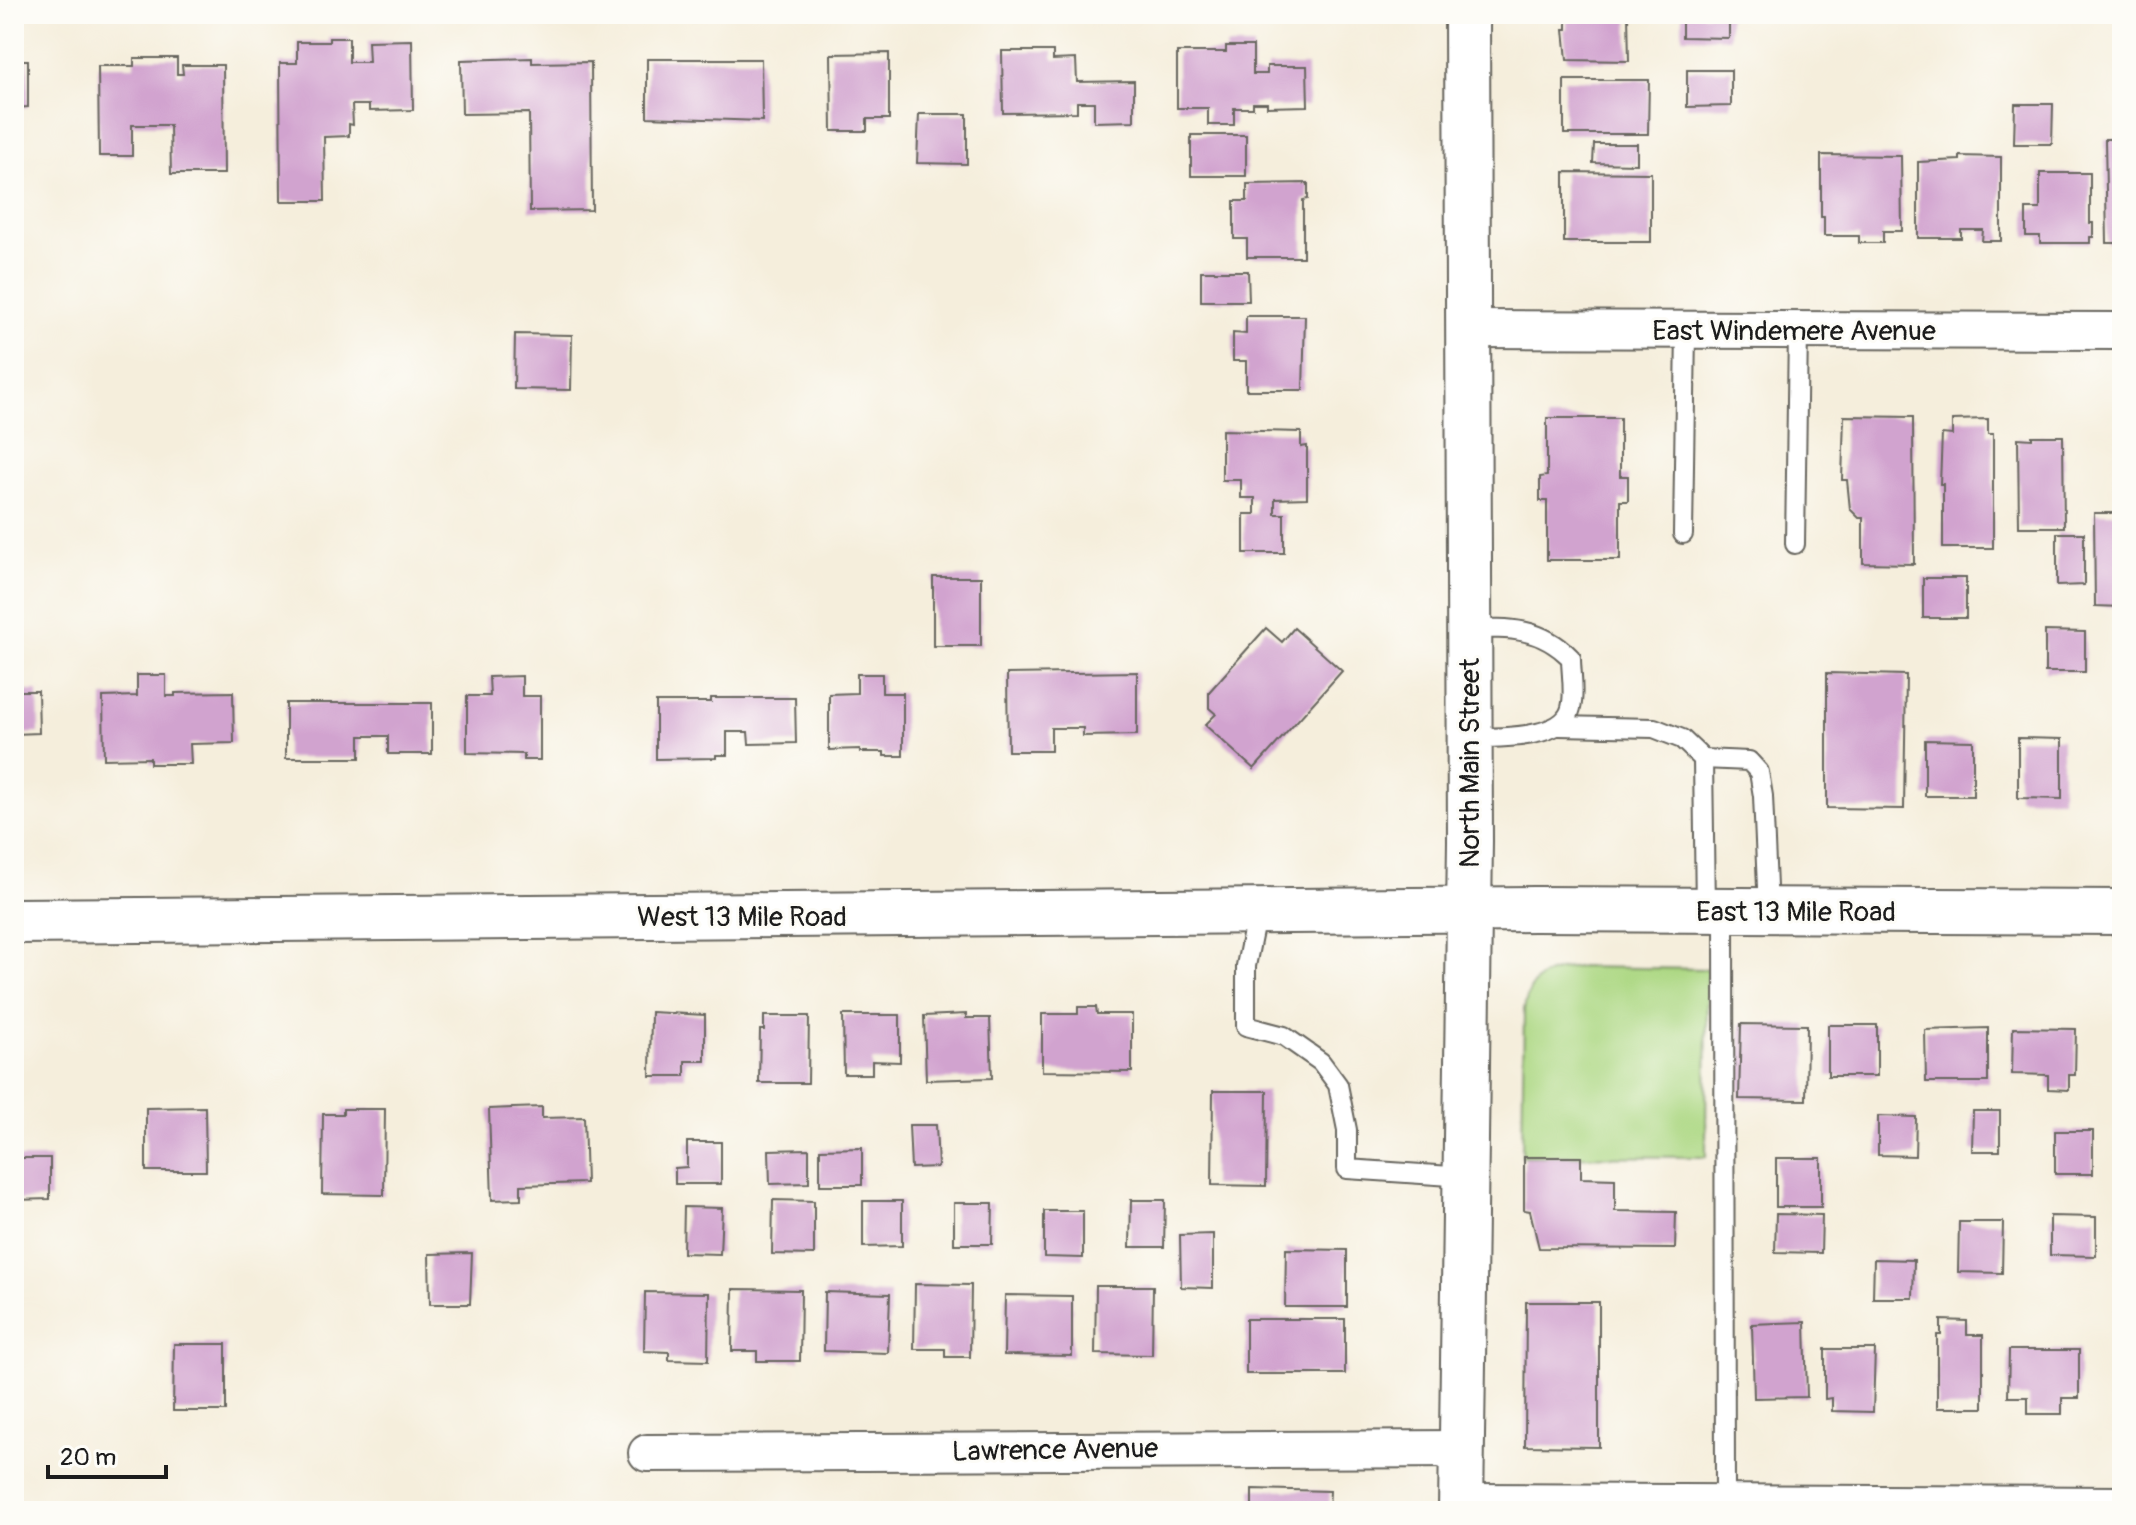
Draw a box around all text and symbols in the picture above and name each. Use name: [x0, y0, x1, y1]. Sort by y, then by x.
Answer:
street label: East Windemere Avenue: [1652, 314, 1936, 349]
street label: North Main Street: [1453, 657, 1488, 868]
street label: East 13 Mile Road: [1696, 895, 1896, 930]
street label: West 13 Mile Road: [637, 900, 847, 935]
scale bar: [48, 1429, 166, 1479]
street label: Lawrence Avenue: [952, 1431, 1159, 1470]
text: 20 m: [60, 1443, 116, 1472]

